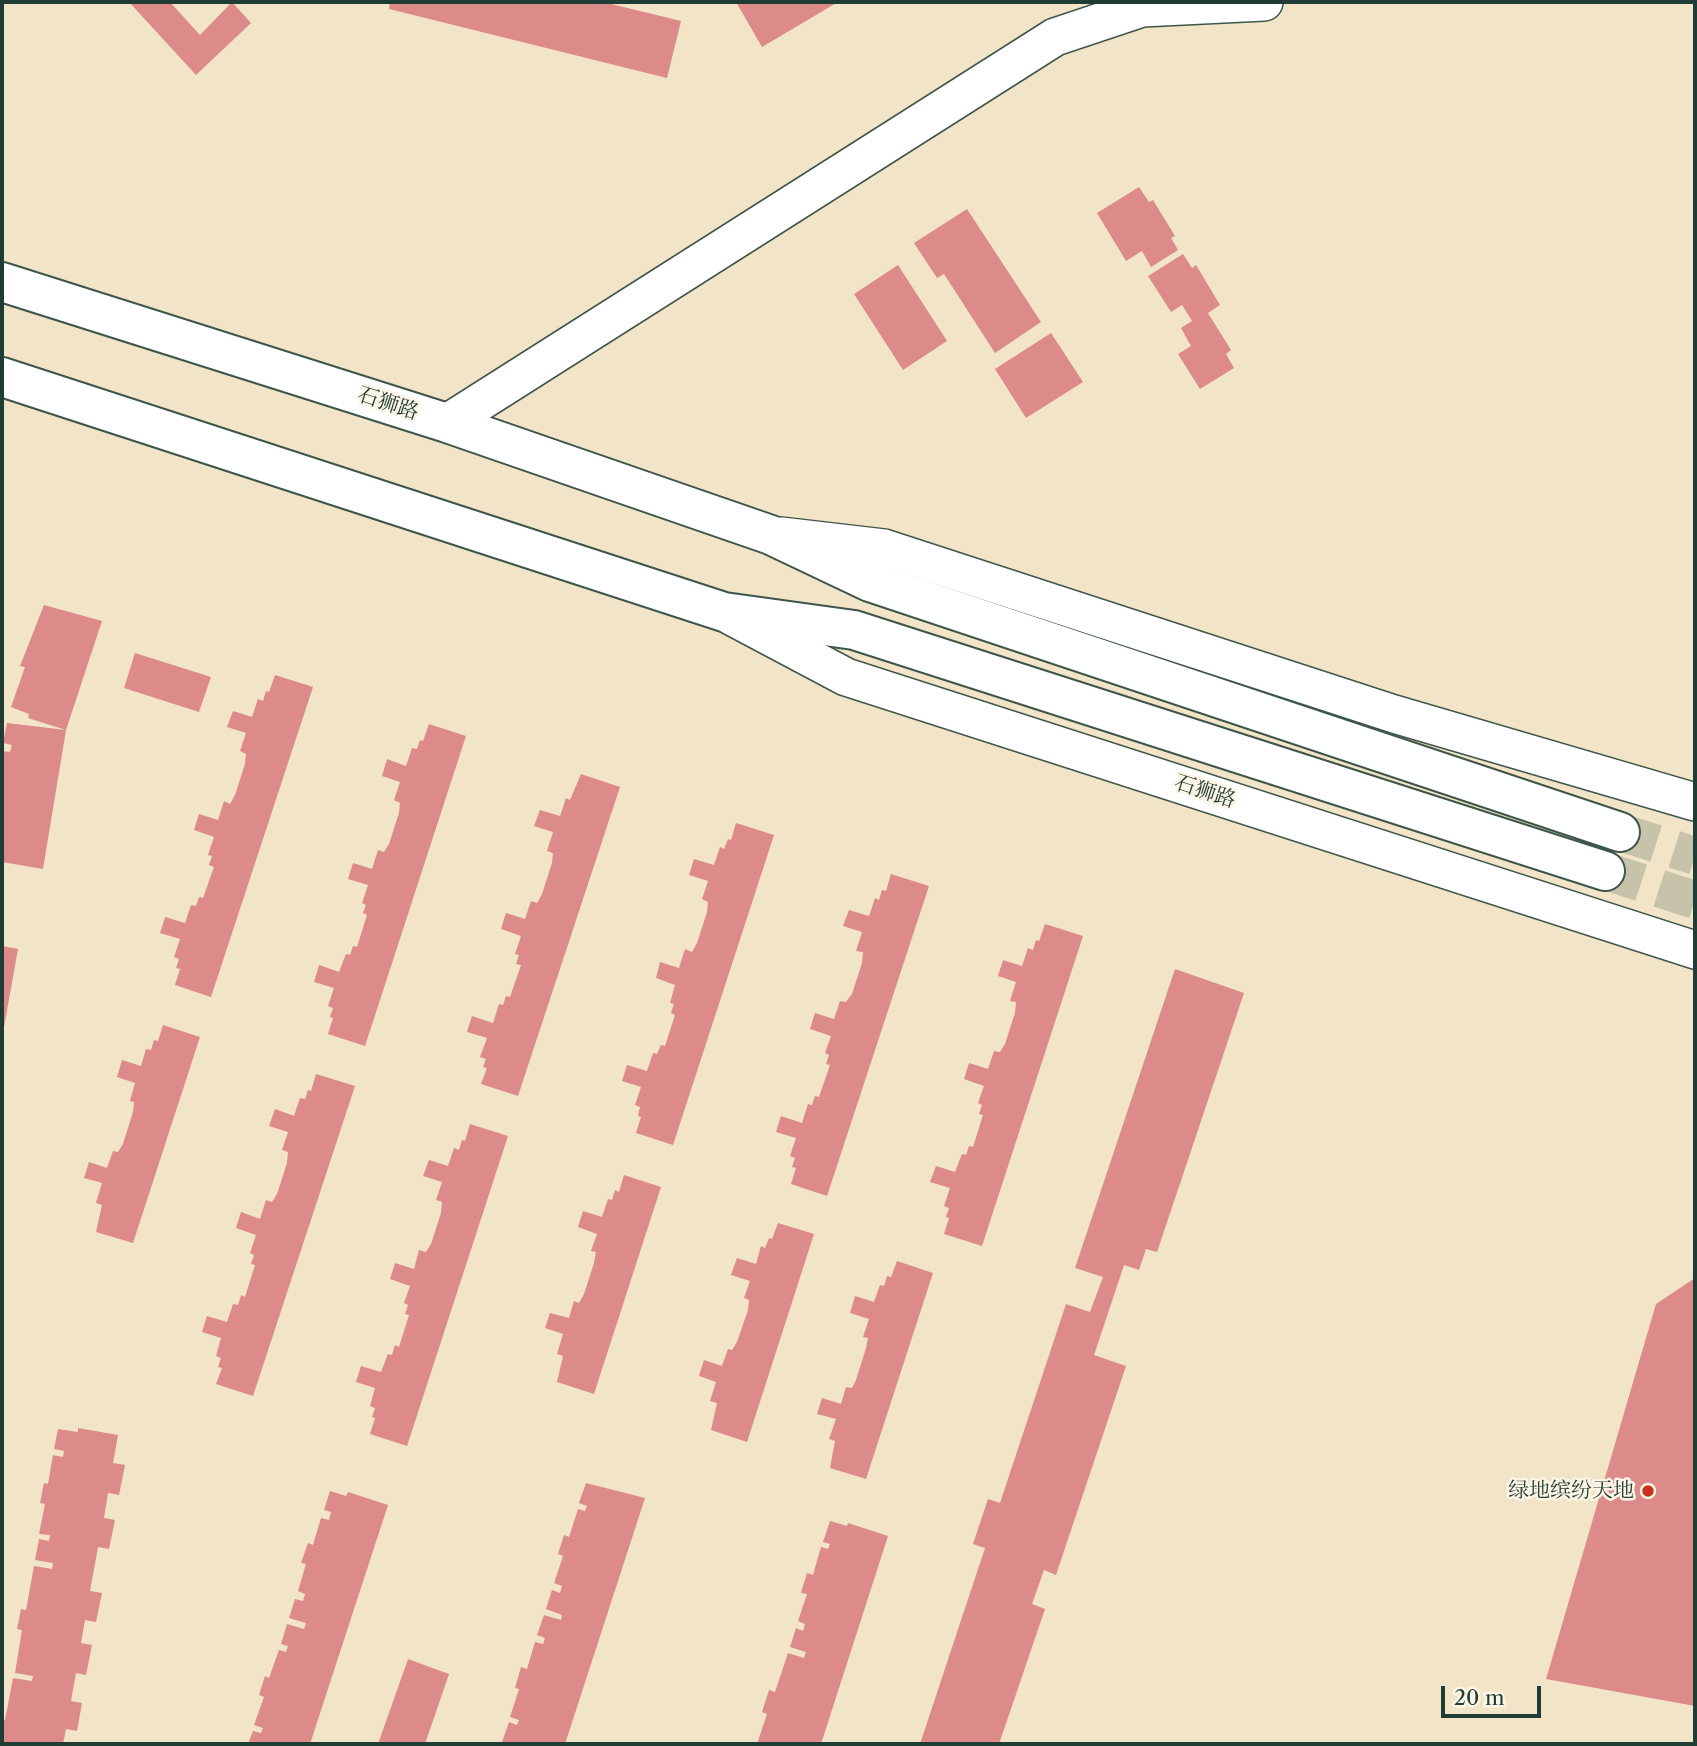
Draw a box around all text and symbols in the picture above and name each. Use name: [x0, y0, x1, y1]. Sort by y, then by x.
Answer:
street label: 石狮路: [354, 382, 422, 426]
street label: 石狮路: [1171, 770, 1239, 814]
place label: 绿地缤纷天地: [1508, 1478, 1634, 1504]
marker: 绿地缤纷天地: [1640, 1483, 1656, 1499]
scale bar: [1445, 1672, 1545, 1716]
text: 20 m: [1454, 1685, 1505, 1710]

